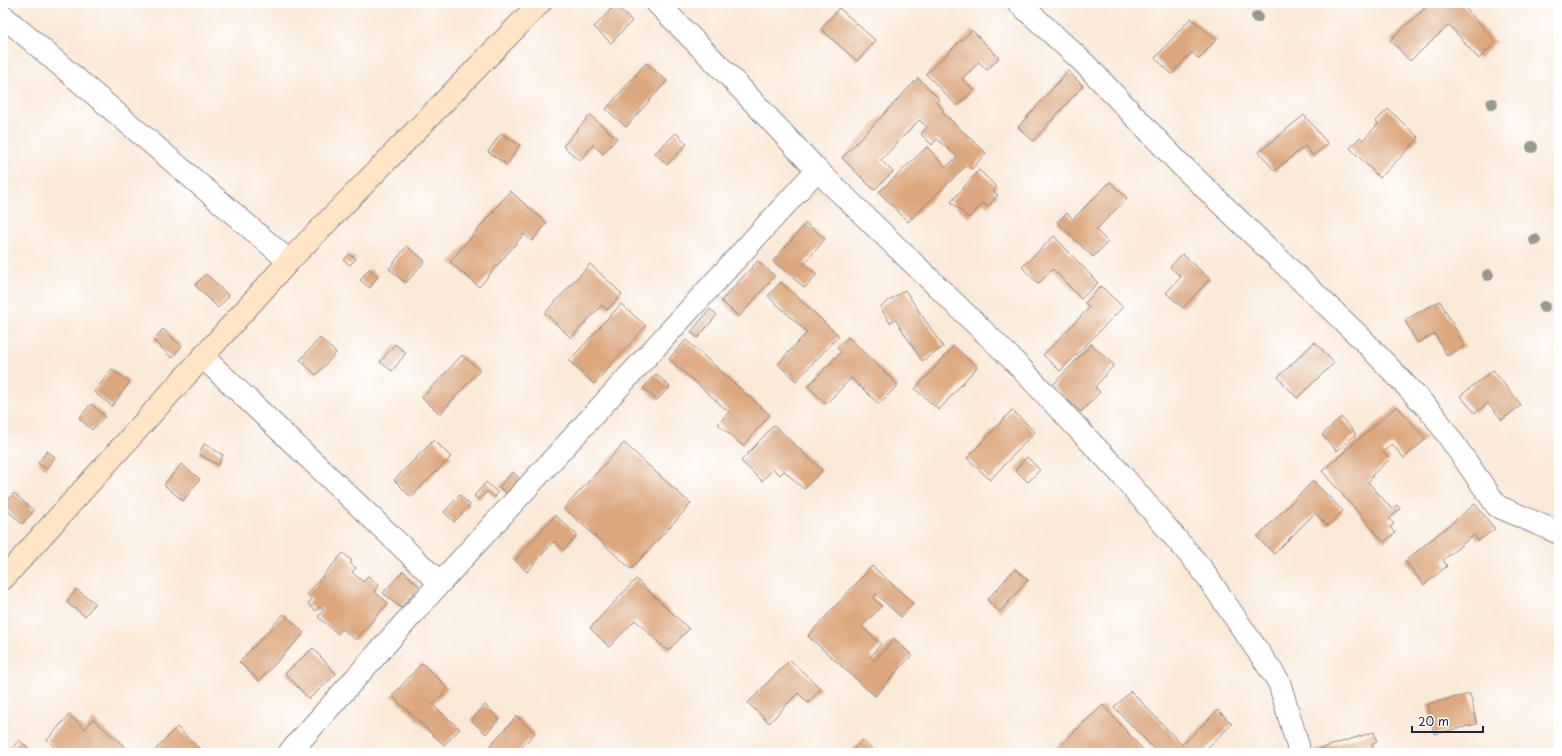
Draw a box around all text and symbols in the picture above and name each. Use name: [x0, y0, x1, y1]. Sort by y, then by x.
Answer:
scale bar: [1412, 708, 1483, 734]
text: 20 m: [1418, 712, 1449, 730]

